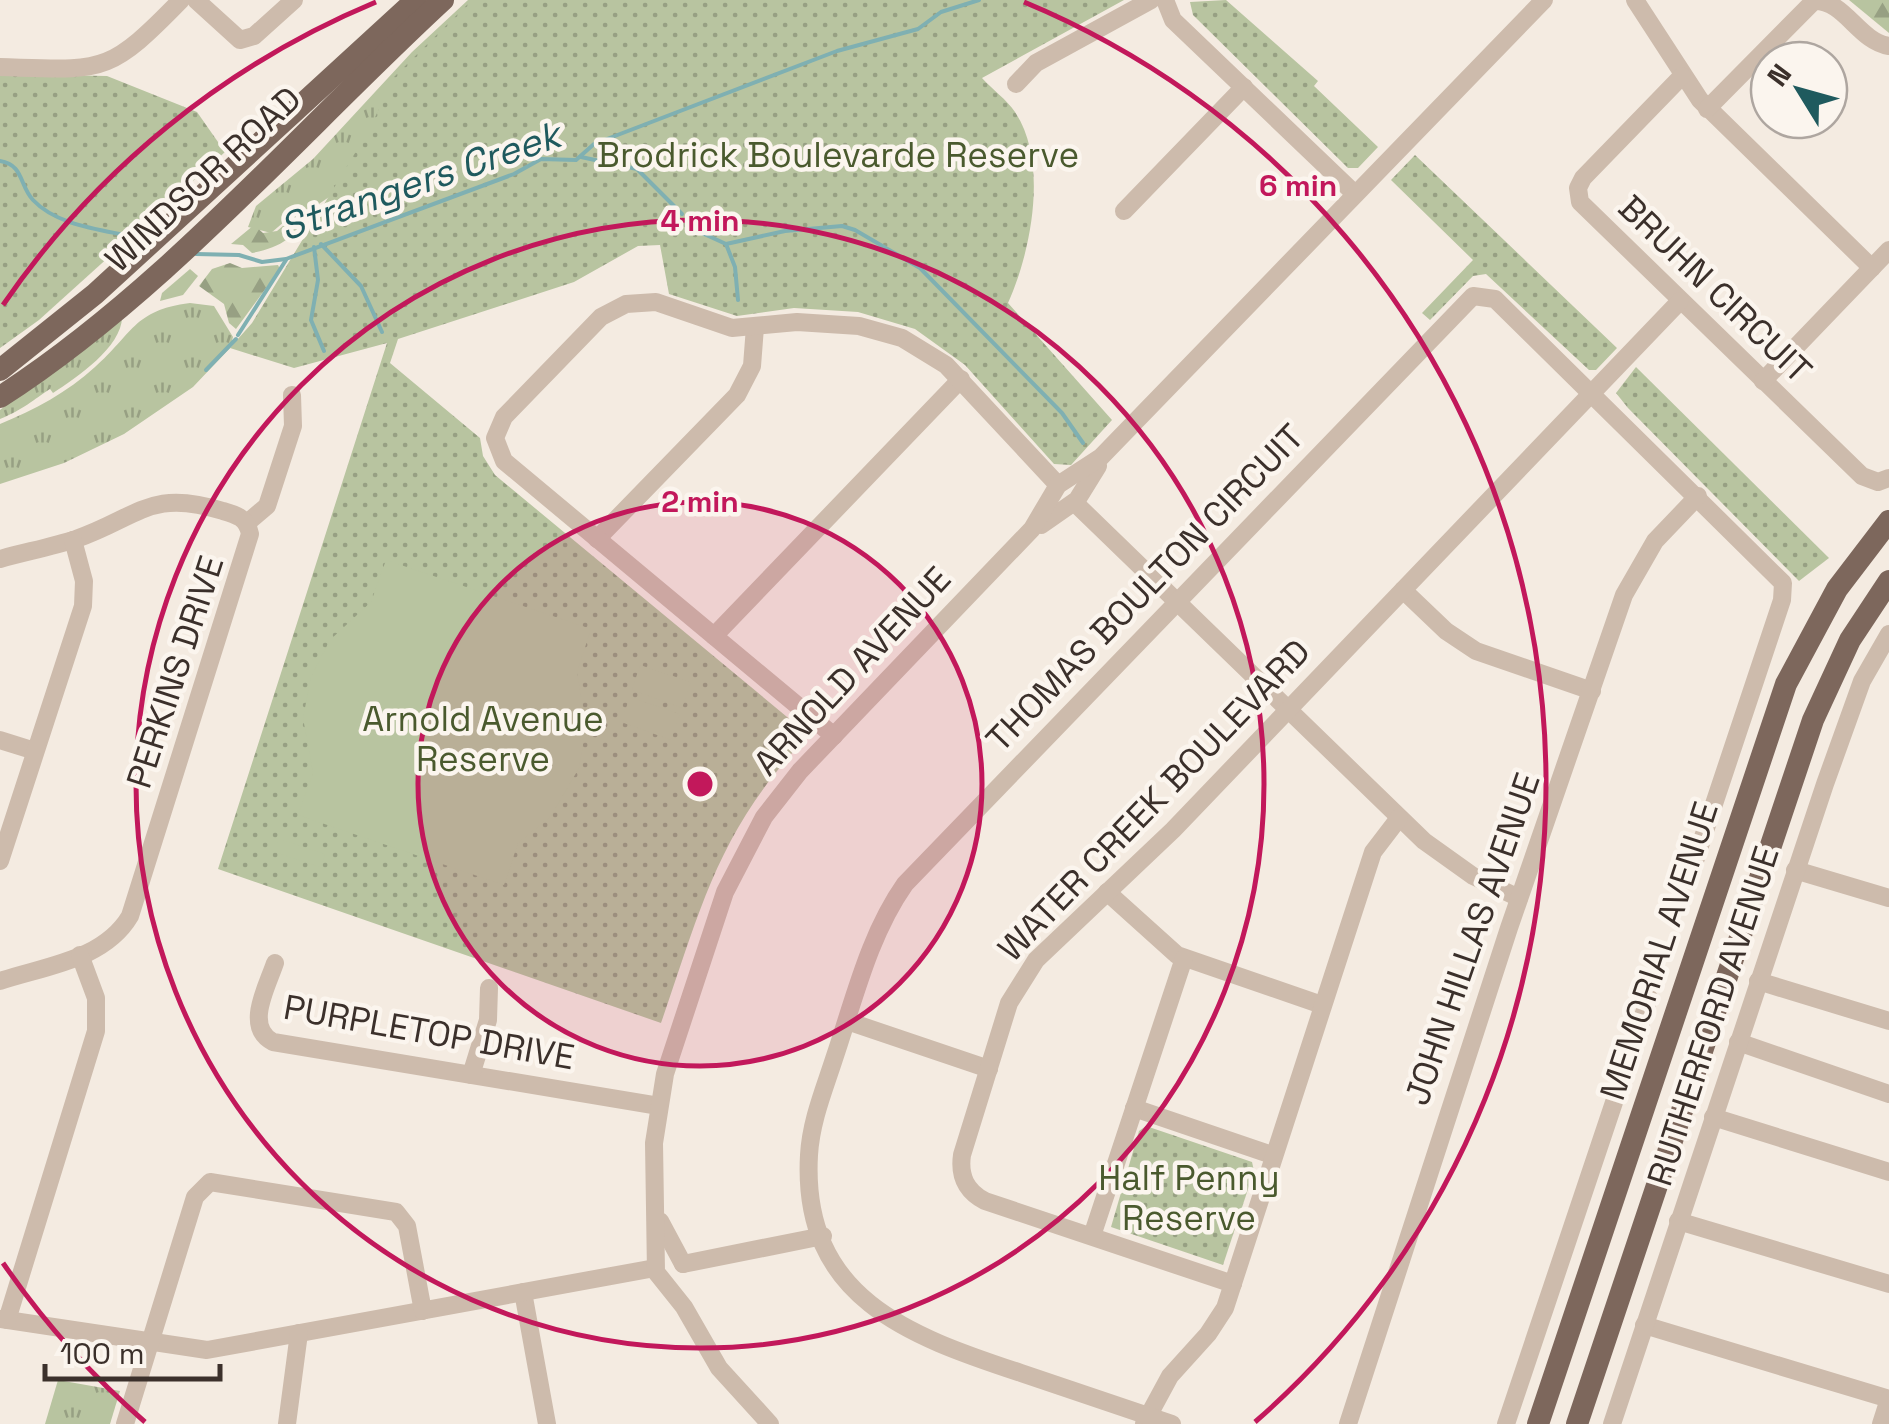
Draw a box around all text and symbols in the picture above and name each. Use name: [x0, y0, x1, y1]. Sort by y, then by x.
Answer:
north arrow: [1749, 40, 1849, 140]
text: N: [1759, 57, 1799, 93]
street label: WINDSOR ROAD: [96, 77, 310, 281]
water label: Strangers Creek: [273, 109, 571, 252]
park label: Brodrick Boulevarde Reserve: [597, 133, 1079, 177]
text: 6 min: [1259, 166, 1337, 205]
street label: BRUHN CIRCUIT: [1609, 186, 1821, 392]
text: 4 min: [661, 201, 739, 240]
street label: THOMAS BOULTON CIRCUIT: [977, 415, 1313, 761]
text: 2 min: [661, 482, 739, 521]
street label: PERKINS DRIVE: [117, 550, 233, 794]
street label: ARNOLD AVENUE: [744, 557, 960, 785]
street label: WATER CREEK BOULEVARD: [989, 630, 1319, 970]
park label: Arnold Avenue Reserve: [362, 697, 604, 781]
centre of rings: [682, 766, 718, 802]
street label: JOHN HILLAS AVENUE: [1394, 767, 1550, 1111]
street label: MEMORIAL AVENUE: [1590, 796, 1728, 1106]
street label: RUTHERFORD AVENUE: [1637, 841, 1789, 1191]
street label: PURPLETOP DRIVE: [280, 985, 578, 1079]
park label: Half Penny Reserve: [1098, 1156, 1280, 1240]
scale bar: [45, 1319, 220, 1381]
text: 100 m: [60, 1334, 145, 1373]

